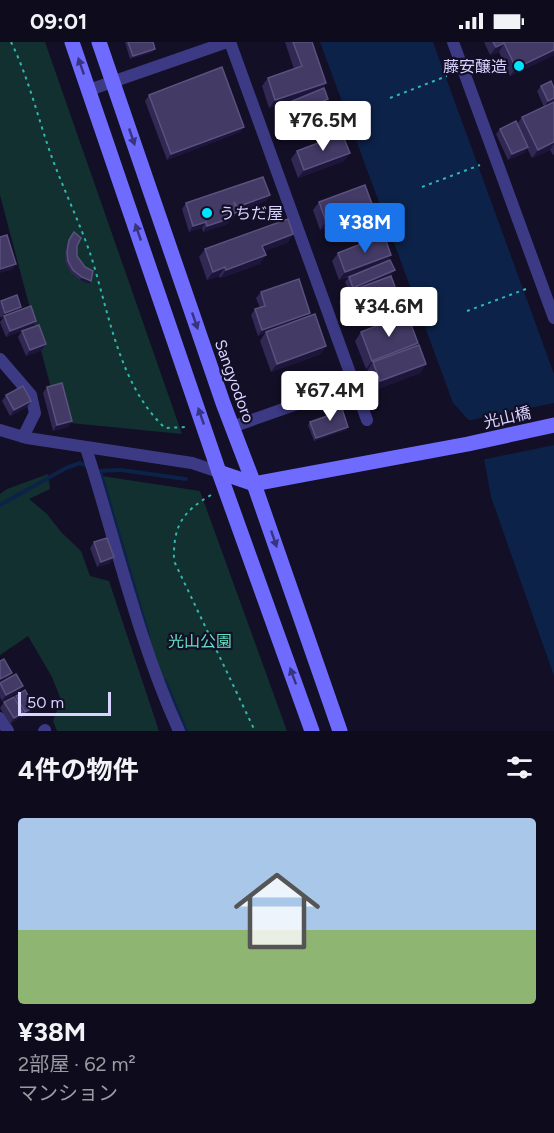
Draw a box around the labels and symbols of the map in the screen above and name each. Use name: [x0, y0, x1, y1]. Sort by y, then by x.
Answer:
one-way arrow: [75, 57, 85, 75]
place label: 藤安醸造: [443, 57, 507, 76]
marker: 藤安醸造: [512, 59, 526, 73]
pin: ¥76.5M: [274, 101, 372, 152]
one-way arrow: [127, 128, 137, 146]
pin: ¥38M: [329, 203, 401, 254]
place label: うちだ屋: [219, 204, 283, 223]
marker: うちだ屋: [200, 206, 214, 220]
one-way arrow: [132, 223, 142, 241]
pin: ¥34.6M: [340, 287, 438, 338]
one-way arrow: [190, 312, 200, 330]
street label: Sangyodoro: [211, 337, 258, 425]
pin: ¥67.4M: [281, 371, 379, 422]
street label: 光山橋: [482, 403, 533, 432]
one-way arrow: [195, 407, 205, 425]
one-way arrow: [269, 530, 279, 548]
park label: 光山公園: [168, 632, 232, 651]
one-way arrow: [287, 667, 297, 685]
scale bar: [18, 689, 111, 716]

